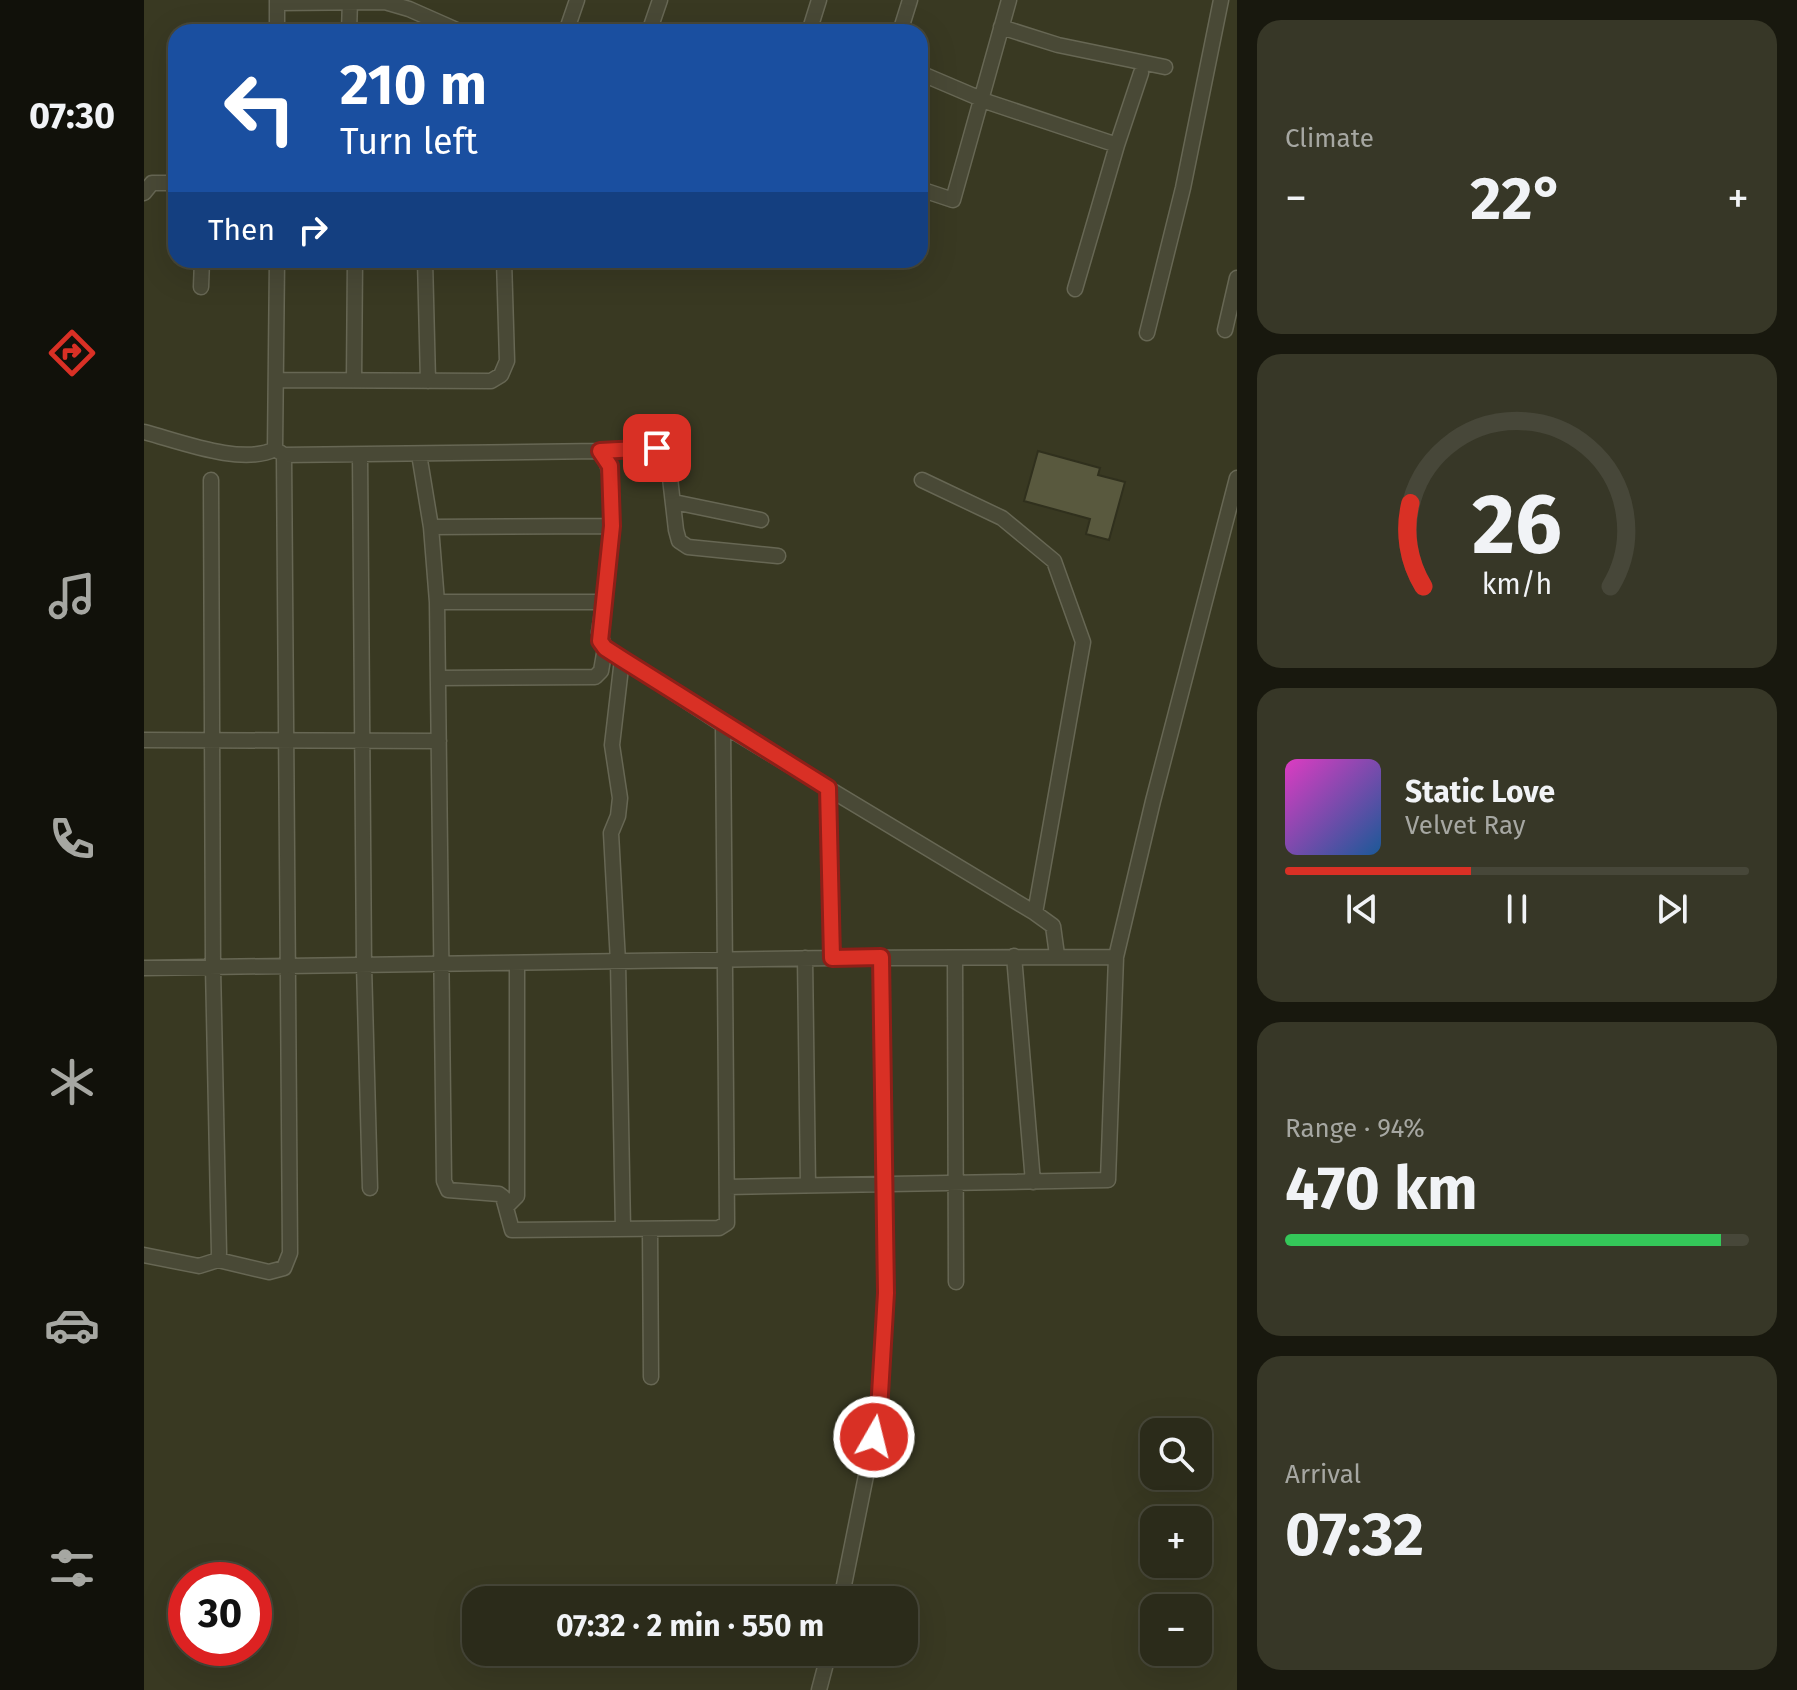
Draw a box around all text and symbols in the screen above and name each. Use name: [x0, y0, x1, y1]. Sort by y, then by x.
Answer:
text: 210 m: [340, 52, 487, 119]
icon: left: [208, 56, 312, 160]
text: 07:30: [29, 94, 115, 138]
text: Turn left: [340, 120, 478, 164]
text: Climate: [1285, 123, 1374, 154]
text: 22°: [1470, 163, 1564, 235]
text: −: [1285, 172, 1307, 225]
text: +: [1727, 172, 1749, 225]
icon: right: [291, 208, 335, 252]
text: Then: [208, 212, 275, 248]
icon: directions: [44, 325, 100, 381]
pin: [623, 414, 691, 482]
icon: arrive: [635, 426, 679, 470]
text: 26: [1472, 475, 1562, 575]
text: km/h: [1482, 567, 1552, 602]
icon: music: [44, 568, 100, 624]
text: Static Love: [1405, 774, 1555, 810]
text: Velvet Ray: [1405, 810, 1525, 841]
icon: phone: [44, 811, 100, 867]
icon: previous: [1340, 887, 1384, 931]
icon: pause: [1495, 887, 1539, 931]
icon: next: [1650, 887, 1694, 931]
icon: climate: [44, 1054, 100, 1110]
text: Range · 94%: [1285, 1113, 1425, 1144]
text: 470 km: [1285, 1153, 1478, 1225]
icon: car: [44, 1297, 100, 1353]
position arrow: [832, 1395, 916, 1479]
map controls: [1140, 1418, 1212, 1666]
button: search: [1140, 1418, 1212, 1490]
text: Arrival: [1285, 1459, 1361, 1490]
text: 07:32: [1285, 1499, 1424, 1571]
button: +: [1140, 1506, 1212, 1578]
icon: filters: [44, 1540, 100, 1596]
speed limit sign: 30: [168, 1562, 272, 1666]
button: −: [1140, 1594, 1212, 1666]
text: 07:32 · 2 min · 550 m: [556, 1608, 824, 1644]

